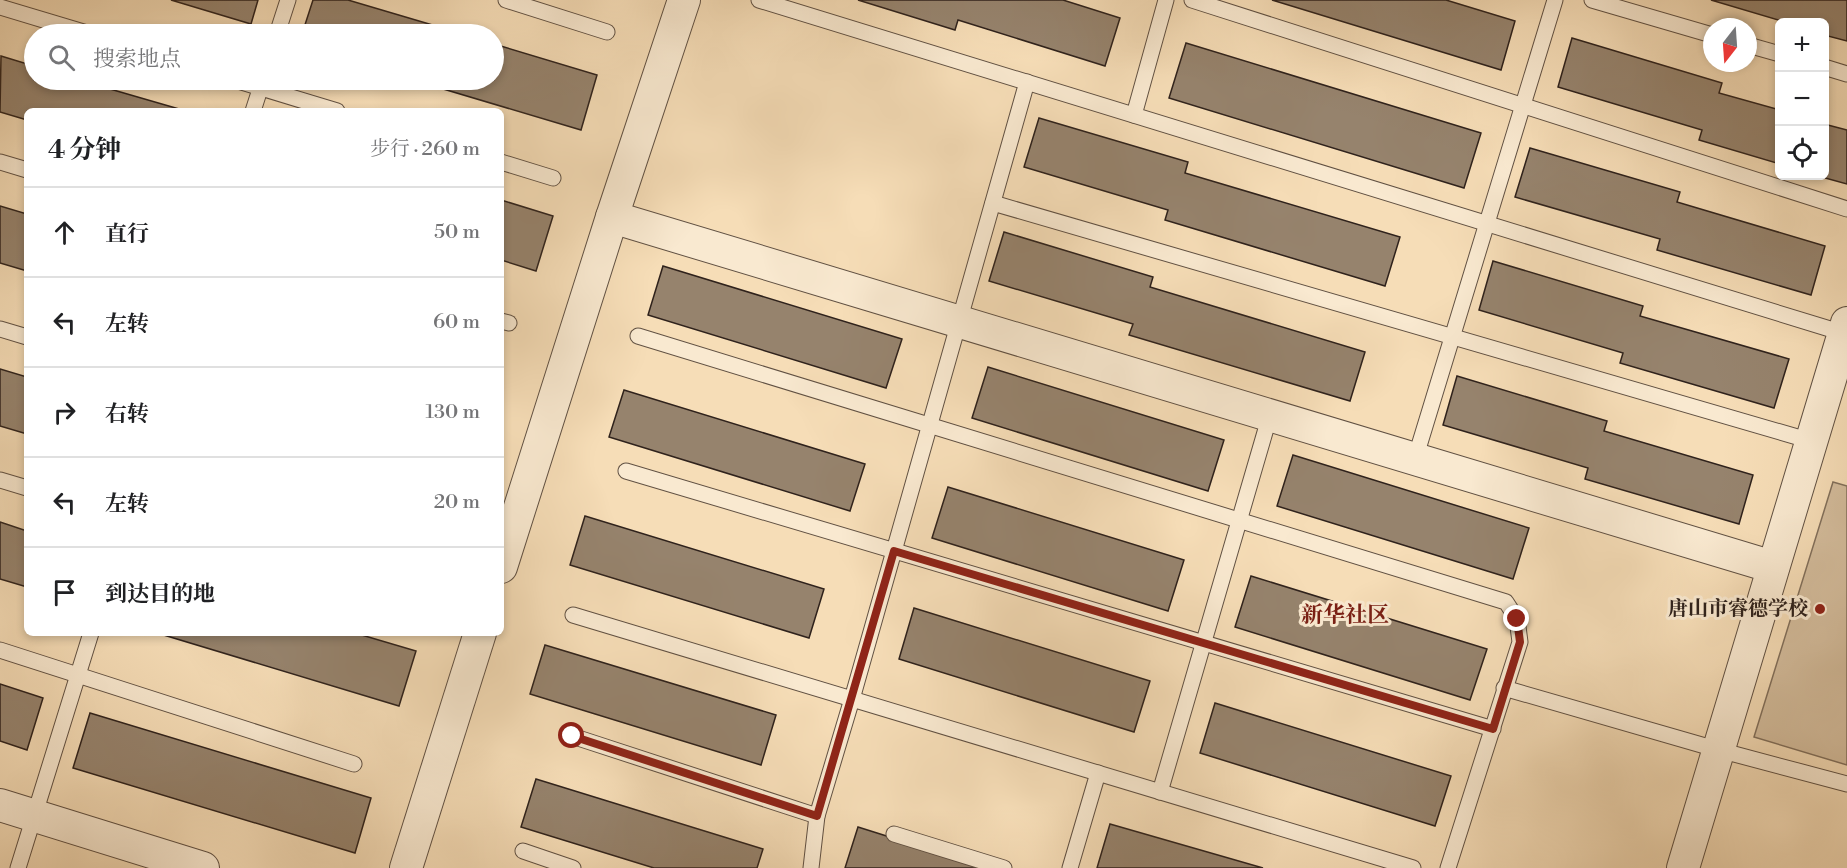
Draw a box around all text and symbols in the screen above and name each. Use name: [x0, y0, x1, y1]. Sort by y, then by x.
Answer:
north arrow: [1703, 18, 1757, 72]
map controls: [1775, 18, 1829, 180]
button: +: [1775, 18, 1829, 72]
search box: [24, 24, 504, 90]
icon: search: [45, 41, 78, 74]
text: 搜索地点: [93, 46, 181, 73]
button: −: [1775, 72, 1829, 126]
button: locate: [1775, 126, 1829, 180]
text: 4 分钟: [48, 134, 122, 166]
text: 步行 · 260 m: [370, 137, 480, 162]
icon: ahead: [48, 216, 81, 249]
text: 50 m: [434, 220, 480, 245]
text: 直行: [105, 221, 149, 248]
icon: left: [48, 306, 81, 339]
text: 60 m: [433, 310, 480, 335]
text: 左转: [105, 311, 149, 338]
icon: right: [48, 396, 81, 429]
text: 130 m: [425, 400, 480, 425]
text: 右转: [105, 401, 149, 428]
icon: left: [48, 486, 81, 519]
text: 20 m: [434, 490, 480, 515]
text: 左转: [105, 491, 149, 518]
icon: arrive: [48, 576, 81, 609]
text: 到达目的地: [105, 581, 215, 608]
place label: 唐山市睿德学校: [1668, 597, 1808, 622]
district label: 新华社区: [1301, 602, 1389, 629]
marker: 唐山市睿德学校: [1813, 602, 1827, 616]
route end: [1503, 605, 1529, 631]
route start: [558, 722, 584, 748]

